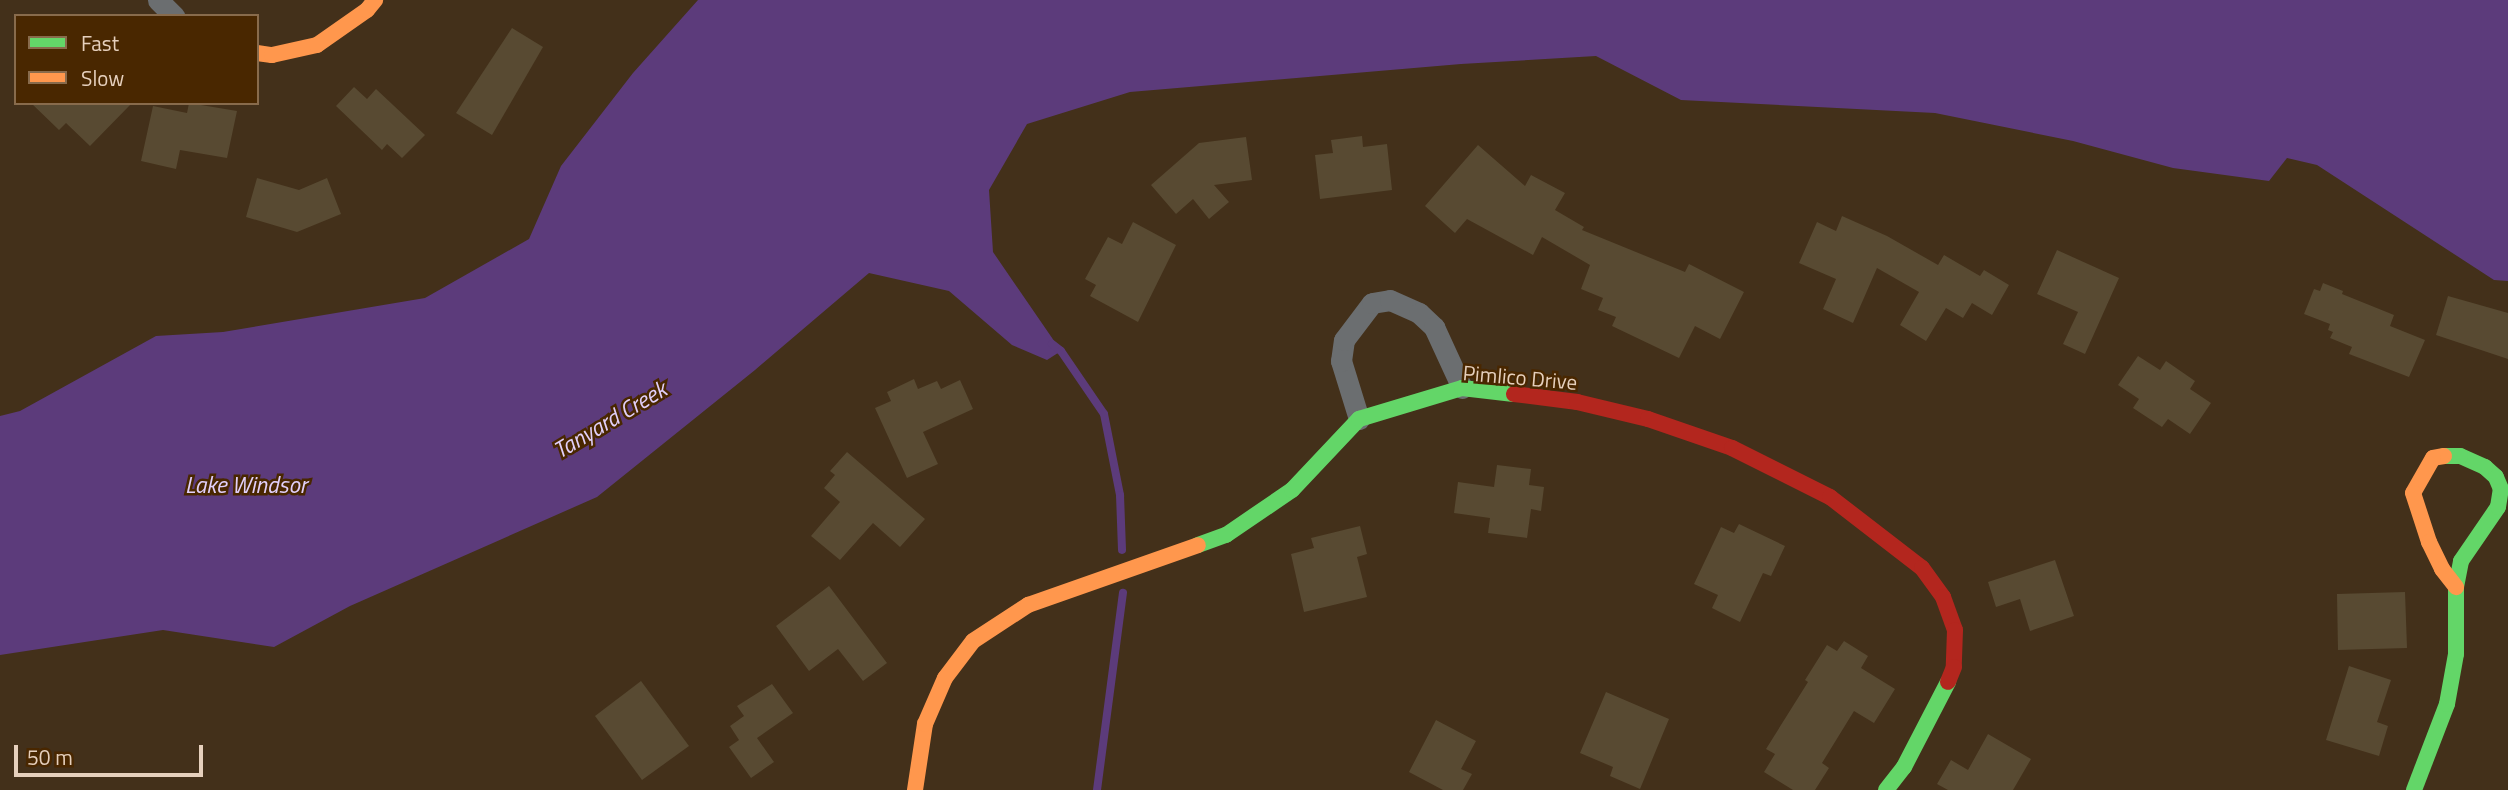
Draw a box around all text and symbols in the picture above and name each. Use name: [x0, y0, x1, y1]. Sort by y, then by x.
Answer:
legend: [14, 14, 259, 105]
text: Fast: [81, 27, 119, 59]
text: Slow: [81, 62, 124, 94]
street label: Pimlico Drive: [1462, 359, 1578, 395]
water label: Tanyard Creek: [548, 375, 672, 465]
water label: Lake Windsor: [185, 471, 307, 499]
scale bar: [18, 730, 206, 774]
text: 50 m: [27, 741, 73, 773]

